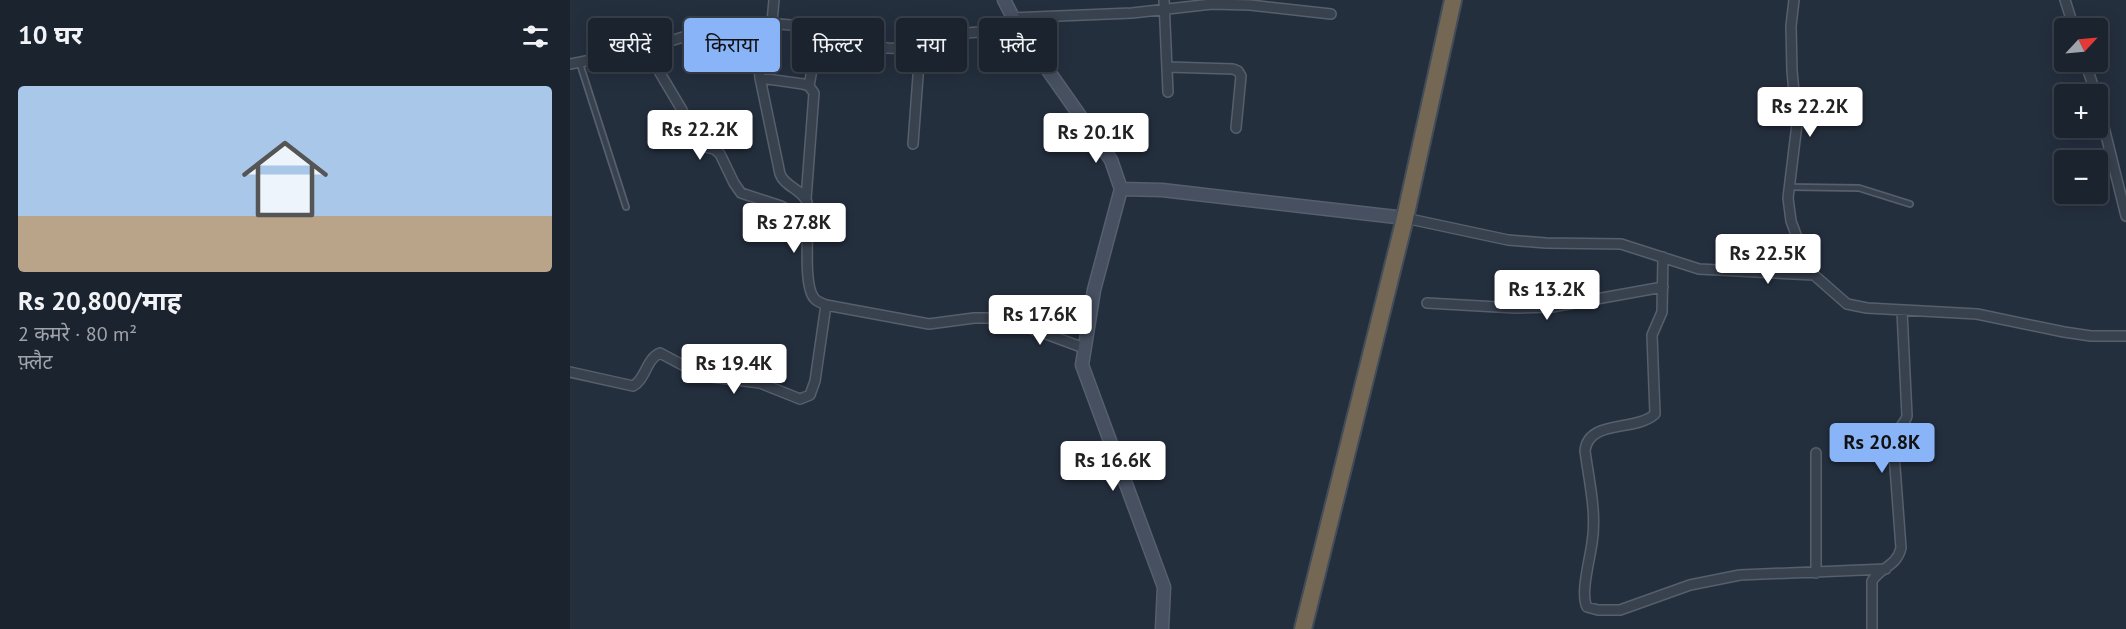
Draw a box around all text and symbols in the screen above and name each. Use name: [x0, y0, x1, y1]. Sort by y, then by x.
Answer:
text: 10 घर: [18, 18, 82, 51]
chip: खरीदें: [588, 18, 672, 72]
chip: किराया: [684, 18, 780, 72]
chip: फ़िल्टर: [792, 18, 884, 72]
chip: नया: [896, 18, 967, 72]
chip: फ़्लैट: [979, 18, 1057, 72]
north arrow: [2054, 18, 2108, 72]
map controls: [2054, 18, 2108, 204]
icon: filters: [519, 20, 552, 53]
button: +: [2054, 84, 2108, 138]
pin: Rs 22.2K: [1748, 87, 1872, 138]
text: Rs 22.2K: [1772, 93, 1848, 119]
pin: Rs 22.2K: [638, 110, 762, 161]
pin: Rs 20.1K: [1034, 113, 1158, 164]
text: Rs 22.2K: [662, 116, 738, 142]
text: Rs 20.1K: [1058, 119, 1134, 145]
icon: home: [231, 125, 339, 233]
button: −: [2054, 150, 2108, 204]
pin: Rs 27.8K: [732, 203, 856, 254]
text: Rs 27.8K: [757, 209, 831, 235]
pin: Rs 22.5K: [1706, 234, 1830, 285]
text: Rs 22.5K: [1730, 240, 1806, 266]
pin: Rs 13.2K: [1485, 270, 1609, 321]
text: Rs 13.2K: [1509, 276, 1585, 302]
text: Rs 20,800/माह: [18, 284, 181, 317]
pin: Rs 17.6K: [978, 295, 1102, 346]
text: Rs 17.6K: [1003, 301, 1077, 327]
text: 2 कमरे · 80 m²: [18, 321, 137, 347]
pin: Rs 19.4K: [672, 344, 796, 395]
text: फ़्लैट: [18, 349, 53, 375]
text: Rs 19.4K: [696, 350, 772, 376]
pin: Rs 20.8K: [1820, 423, 1944, 474]
text: Rs 20.8K: [1844, 429, 1920, 455]
pin: Rs 16.6K: [1051, 441, 1175, 492]
text: Rs 16.6K: [1075, 447, 1151, 473]

